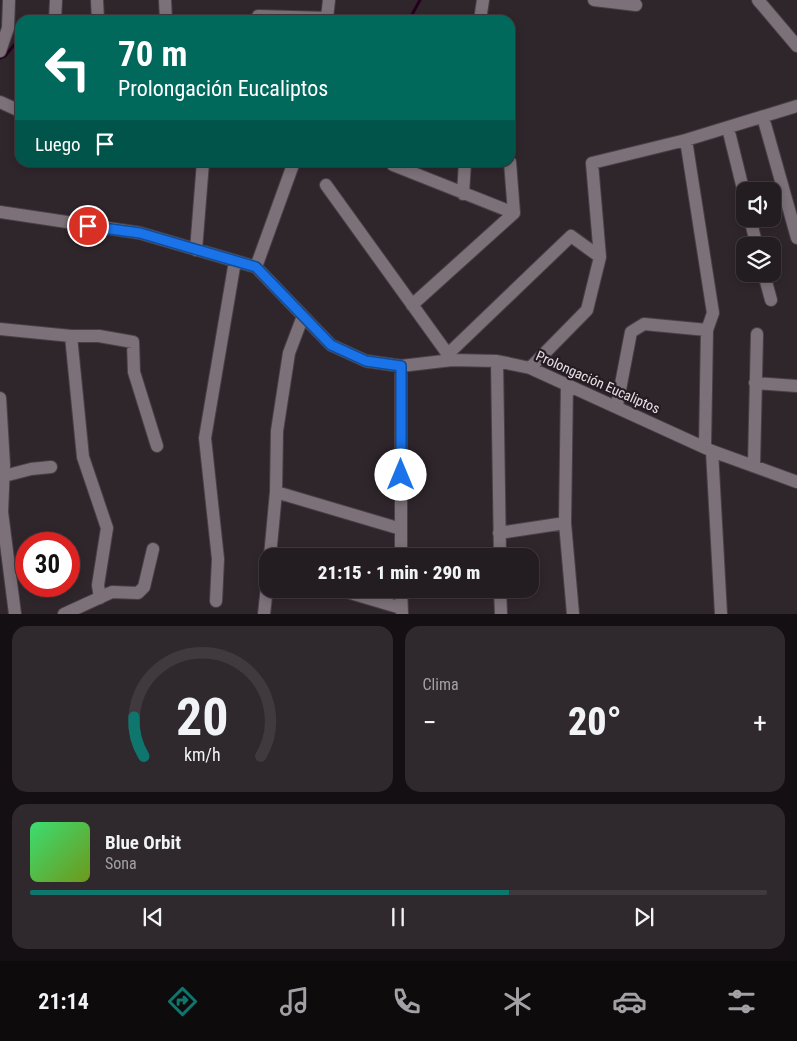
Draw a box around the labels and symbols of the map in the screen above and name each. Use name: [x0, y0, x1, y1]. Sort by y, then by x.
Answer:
pin: [67, 205, 109, 247]
street label: Prolongación Eucaliptos: [534, 347, 662, 417]
position arrow: [374, 448, 426, 500]
speed limit sign: 30: [15, 532, 80, 597]

